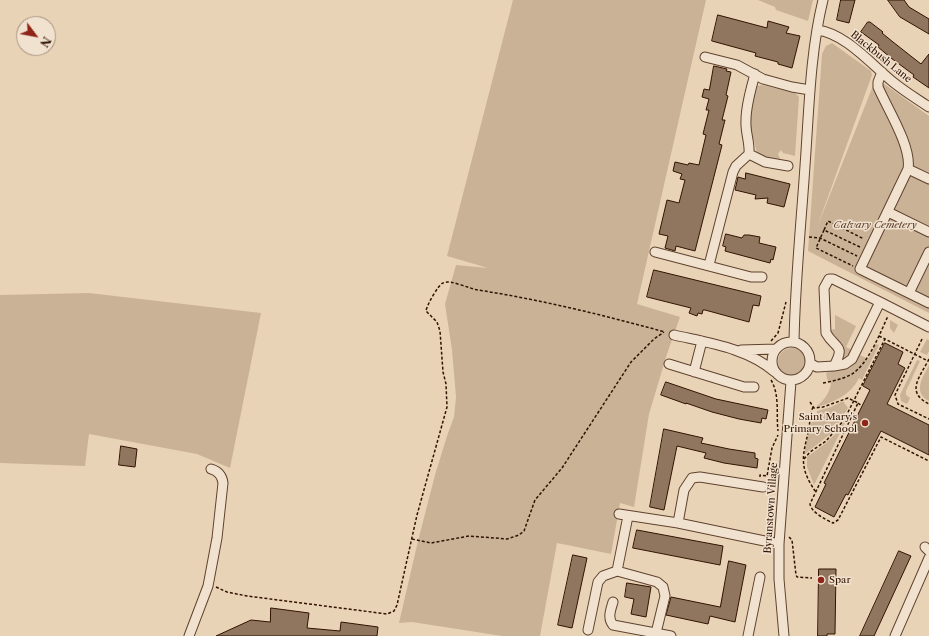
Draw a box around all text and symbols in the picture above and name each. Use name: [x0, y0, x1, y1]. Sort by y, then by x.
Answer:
north arrow: [16, 16, 56, 56]
street label: Blackbush Lane: [848, 29, 914, 85]
text: N: [37, 34, 54, 50]
park label: Calvary Cemetery: [833, 219, 917, 231]
place label: Saint Mary's Primary School: [783, 411, 857, 434]
marker: Saint Mary's Primary School: [860, 418, 870, 428]
street label: Byranstown Village: [762, 462, 780, 554]
place label: Spar: [829, 574, 851, 586]
marker: Spar: [816, 575, 826, 585]

